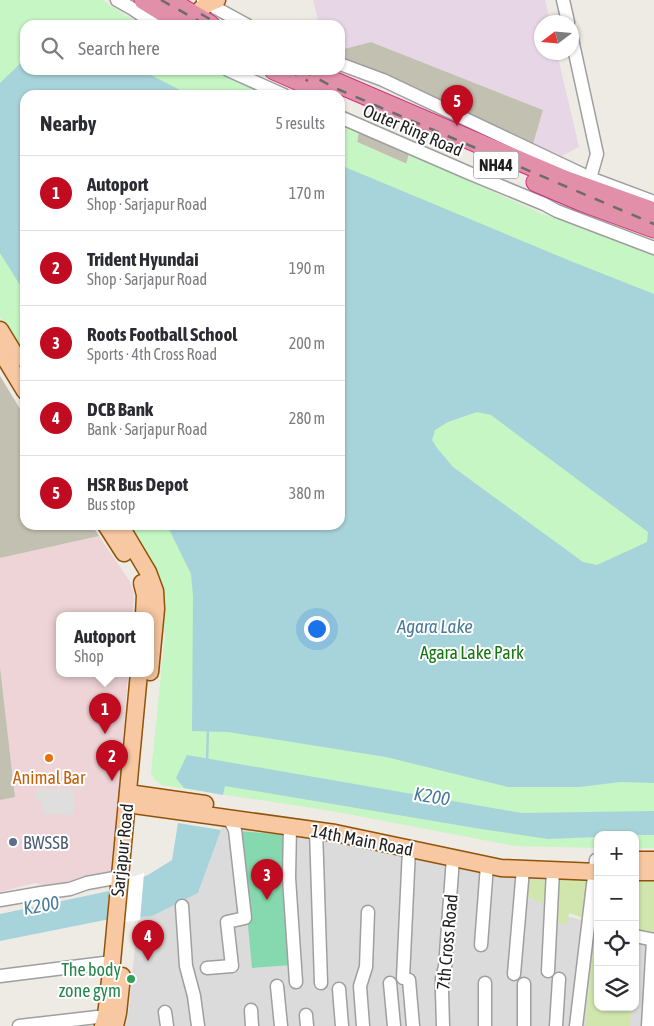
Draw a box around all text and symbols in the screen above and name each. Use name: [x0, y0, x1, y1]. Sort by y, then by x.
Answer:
north arrow: [534, 15, 579, 60]
search box: [20, 20, 345, 75]
icon: search: [38, 34, 66, 62]
text: Search here: [78, 37, 160, 59]
pin: 5: [441, 85, 473, 126]
street label: Outer Ring Road: [360, 100, 466, 160]
text: Nearby: [40, 111, 96, 135]
text: 5 results: [275, 114, 325, 132]
road number: NH44: [474, 152, 518, 178]
text: Autoport: [87, 173, 149, 195]
text: 1: [52, 184, 60, 202]
text: 170 m: [289, 184, 325, 202]
text: Shop · Sarjapur Road: [87, 195, 207, 213]
text: Trident Hyundai: [87, 248, 199, 270]
text: 2: [52, 259, 60, 277]
text: 190 m: [289, 259, 325, 277]
text: Shop · Sarjapur Road: [87, 270, 207, 288]
text: Roots Football School: [87, 323, 237, 345]
text: 3: [52, 334, 60, 352]
text: 200 m: [289, 334, 325, 352]
text: Sports · 4th Cross Road: [87, 345, 217, 363]
text: DCB Bank: [87, 398, 153, 420]
text: 4: [52, 409, 60, 427]
text: 280 m: [289, 409, 325, 427]
text: Bank · Sarjapur Road: [87, 420, 207, 438]
text: HSR Bus Depot: [87, 473, 188, 495]
text: 5: [52, 484, 60, 502]
text: 380 m: [289, 484, 325, 502]
text: Bus stop: [87, 495, 135, 513]
popup: [56, 612, 154, 677]
water label: Agara Lake: [396, 615, 473, 637]
your location: [304, 616, 330, 642]
text: Autoport: [74, 625, 136, 647]
park label: Agara Lake Park: [420, 642, 524, 663]
text: Shop: [74, 647, 104, 665]
pin: 1: [89, 693, 121, 734]
pin: 2: [96, 740, 128, 781]
marker: Animal Bar: [43, 752, 55, 764]
place label: Animal Bar: [13, 767, 86, 788]
water label: K200: [412, 782, 452, 810]
street label: Sarjapur Road: [107, 803, 137, 897]
street label: 14th Main Road: [309, 820, 415, 860]
map controls: [594, 831, 639, 1011]
button: +: [594, 831, 639, 876]
place label: BWSSB: [23, 832, 69, 853]
marker: BWSSB: [7, 836, 19, 848]
pin: 3: [251, 859, 283, 900]
button: −: [594, 876, 639, 921]
water label: K200: [21, 891, 61, 919]
street label: 7th Cross Road: [432, 893, 462, 991]
pin: 4: [132, 920, 164, 961]
button: locate: [594, 921, 639, 966]
place label: The body zone gym: [59, 959, 121, 1001]
button: layers: [594, 966, 639, 1011]
marker: The body zone gym: [125, 973, 137, 985]

